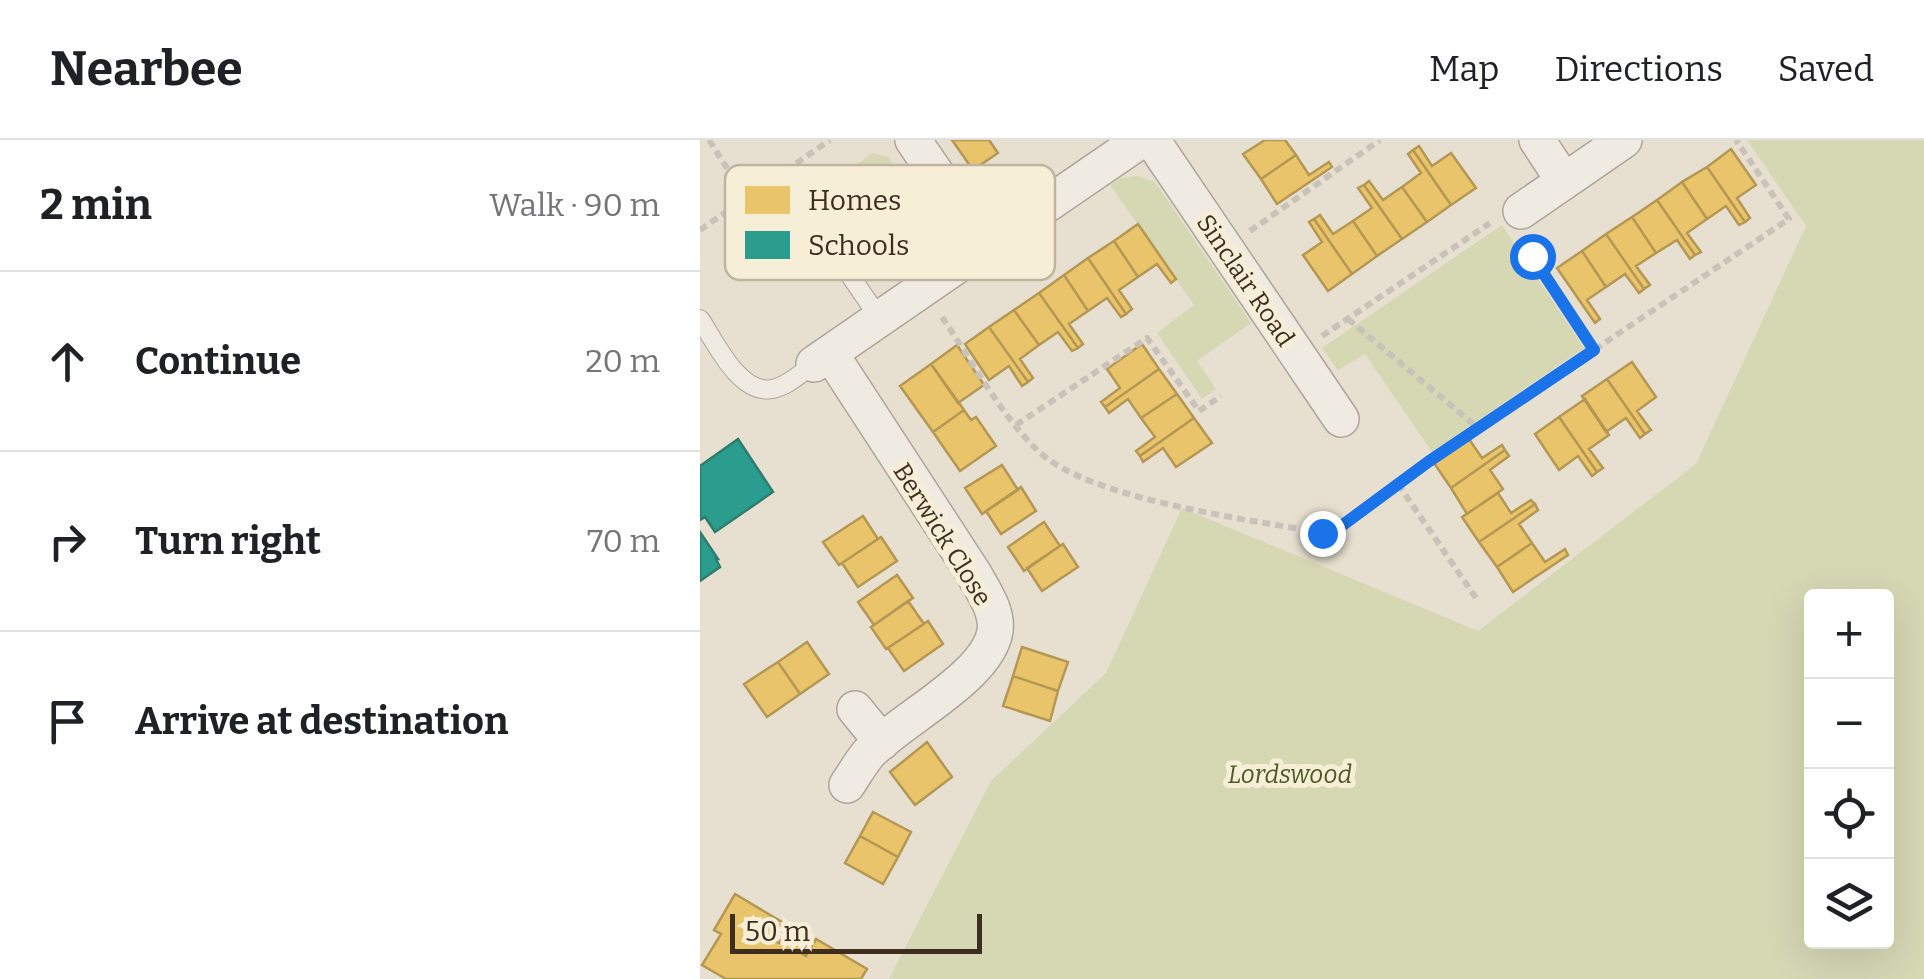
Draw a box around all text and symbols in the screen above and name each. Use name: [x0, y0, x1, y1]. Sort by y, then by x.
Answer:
text: Nearbee: [50, 40, 243, 98]
text: Map: [1429, 48, 1499, 90]
text: Directions: [1554, 48, 1723, 90]
text: Saved: [1778, 48, 1874, 90]
legend: [725, 165, 1055, 280]
text: 2 min: [40, 180, 152, 230]
text: Homes: [808, 184, 901, 217]
text: Walk · 90 m: [489, 186, 660, 224]
street label: Sinclair Road: [1190, 209, 1300, 352]
text: Schools: [808, 229, 909, 262]
route start: [1510, 234, 1556, 280]
icon: ahead: [40, 334, 95, 389]
text: Continue: [135, 338, 301, 384]
text: 20 m: [585, 342, 660, 380]
street label: Berwick Close: [886, 458, 998, 611]
route end: [1300, 511, 1346, 557]
icon: right: [40, 514, 95, 569]
text: Turn right: [135, 518, 321, 564]
text: 70 m: [587, 522, 660, 560]
map controls: [1804, 589, 1894, 949]
button: +: [1804, 589, 1894, 679]
button: −: [1804, 679, 1894, 769]
icon: arrive: [40, 694, 95, 749]
text: Arrive at destination: [135, 698, 508, 744]
park label: Lordswood: [1228, 760, 1353, 790]
button: locate: [1804, 769, 1894, 859]
button: layers: [1804, 859, 1894, 949]
scale bar: [730, 909, 982, 954]
text: 50 m: [745, 915, 810, 948]

